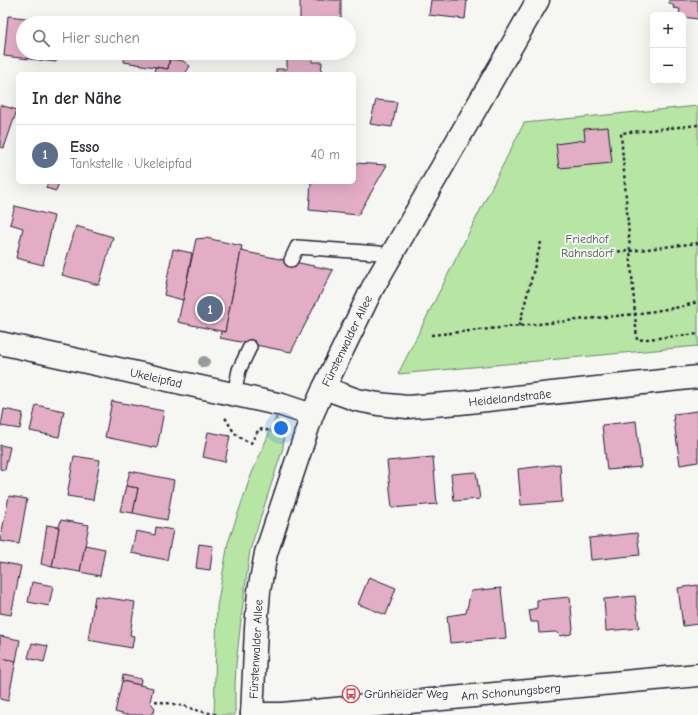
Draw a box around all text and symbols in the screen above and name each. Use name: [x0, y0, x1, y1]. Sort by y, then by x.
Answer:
map controls: [650, 12, 686, 84]
button: +: [650, 12, 686, 48]
search box: [16, 16, 356, 60]
icon: search: [30, 27, 52, 49]
text: Hier suchen: [62, 29, 140, 47]
button: −: [650, 48, 686, 84]
text: In der Nähe: [32, 89, 121, 108]
text: Esso: [70, 138, 99, 156]
text: 1: [42, 147, 48, 162]
text: 40 m: [311, 147, 340, 162]
text: Tankstelle · Ukeleipfad: [70, 156, 192, 171]
park label: Friedhof Rahnsdorf: [561, 232, 614, 260]
street label: Fürstenwalder Allee: [319, 293, 375, 389]
pin: 1: [197, 294, 223, 324]
street label: Ukeleipfad: [128, 365, 184, 391]
street label: Heidelandstraße: [468, 387, 552, 409]
your location: [271, 418, 291, 438]
street label: Fürstenwalder Allee: [246, 599, 266, 699]
street label: Am Schonungsberg: [461, 681, 561, 703]
bus stop icon: Grünheider Weg: [341, 684, 361, 704]
place label: Grünheider Weg: [364, 687, 448, 701]

